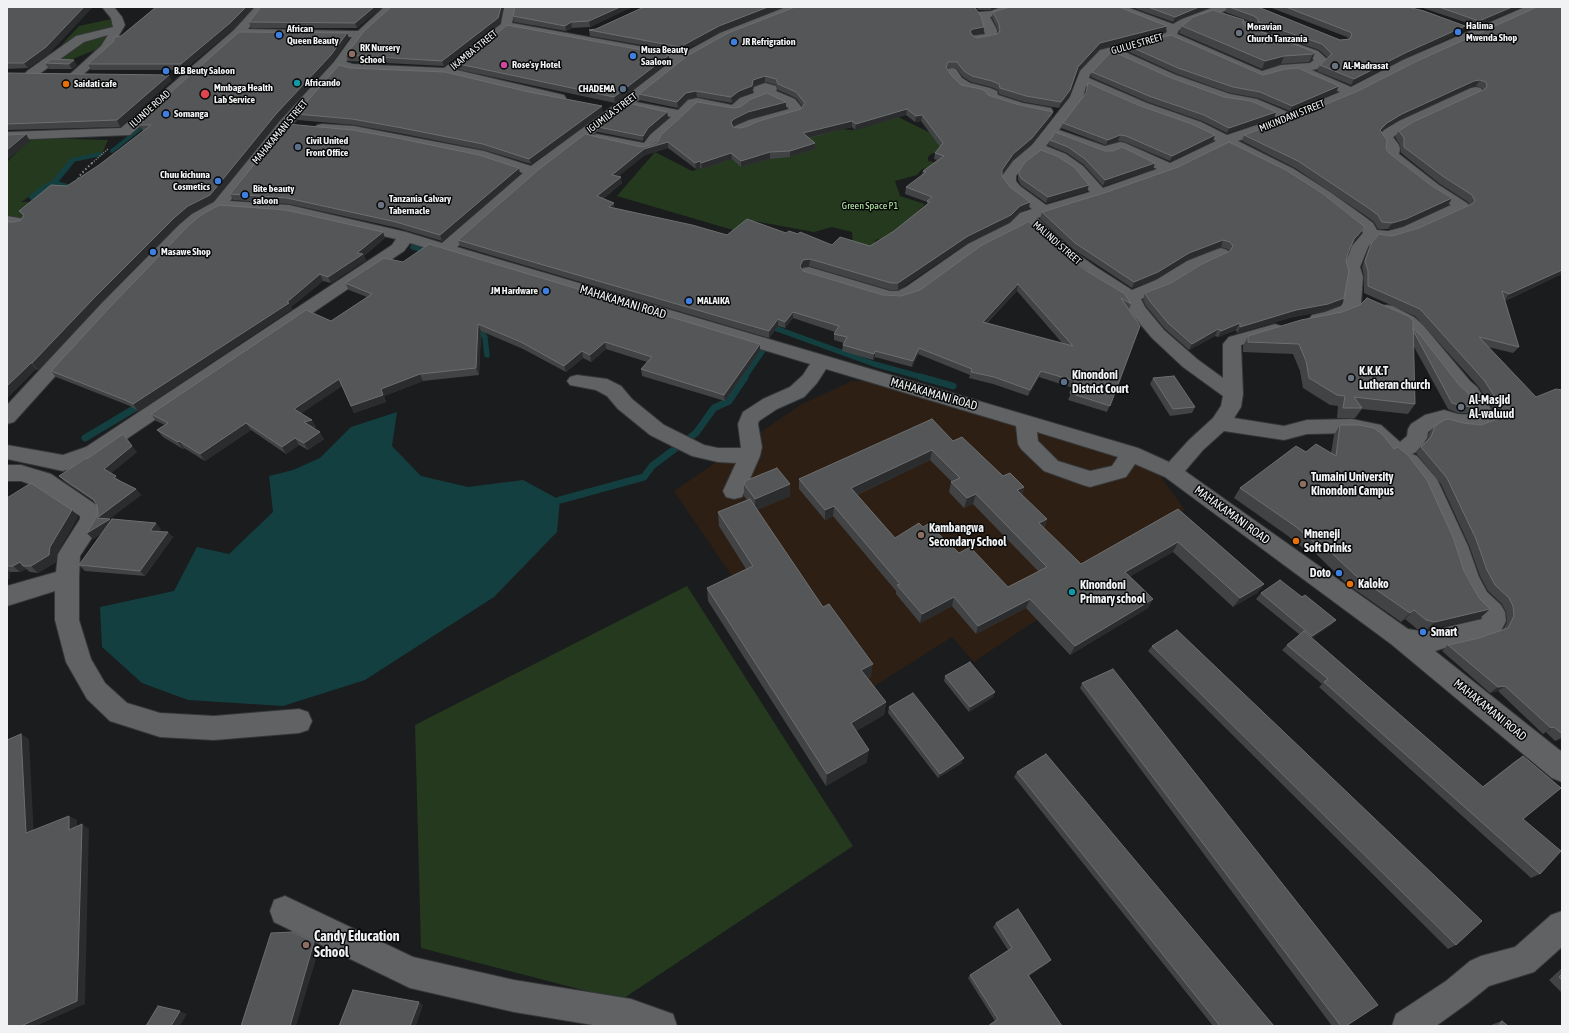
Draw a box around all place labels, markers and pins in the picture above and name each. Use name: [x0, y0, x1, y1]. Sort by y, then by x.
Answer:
place label: Halima Mwenda Shop: [1466, 20, 1517, 44]
place label: Moravian Church Tanzania: [1247, 21, 1307, 44]
place label: African Queen Beauty: [287, 23, 339, 46]
marker: Halima Mwenda Shop: [1453, 27, 1463, 37]
marker: Moravian Church Tanzania: [1234, 28, 1244, 38]
marker: African Queen Beauty: [274, 30, 284, 40]
place label: JR Refrigration: [742, 36, 796, 48]
marker: JR Refrigration: [729, 37, 739, 47]
place label: RK Nursery School: [360, 42, 400, 66]
place label: Musa Beauty Saaloon: [641, 44, 688, 68]
marker: RK Nursery School: [347, 49, 357, 59]
marker: Musa Beauty Saaloon: [628, 51, 638, 61]
place label: Rose'sy Hotel: [512, 59, 561, 71]
marker: Rose'sy Hotel: [499, 60, 509, 70]
place label: AL-Madrasat: [1343, 60, 1388, 72]
marker: AL-Madrasat: [1330, 61, 1340, 71]
place label: B.B Beuty Saloon: [174, 65, 235, 77]
marker: B.B Beuty Saloon: [161, 66, 171, 76]
place label: Africando: [305, 77, 341, 89]
place label: Saidati cafe: [74, 78, 117, 90]
marker: Africando: [292, 78, 302, 88]
marker: Saidati cafe: [61, 79, 71, 89]
place label: Mmbaga Health Lab Service: [214, 82, 273, 106]
place label: CHADEMA: [578, 83, 615, 95]
marker: CHADEMA: [618, 84, 628, 94]
marker: Mmbaga Health Lab Service: [199, 88, 211, 100]
place label: Somanga: [174, 108, 208, 120]
marker: Somanga: [161, 109, 171, 119]
place label: Civil United Front Office: [306, 135, 348, 158]
marker: Civil United Front Office: [293, 142, 303, 152]
place label: Chuu kichuna Cosmetics: [160, 169, 210, 192]
marker: Chuu kichuna Cosmetics: [213, 176, 223, 186]
place label: Bite beauty saloon: [253, 183, 294, 206]
marker: Bite beauty saloon: [240, 190, 250, 200]
place label: Tanzania Calvary Tabernacle: [389, 193, 451, 216]
marker: Tanzania Calvary Tabernacle: [376, 200, 386, 210]
place label: Masawe Shop: [161, 246, 211, 258]
marker: Masawe Shop: [148, 247, 158, 257]
place label: JM Hardware: [491, 285, 538, 297]
marker: JM Hardware: [541, 286, 551, 296]
place label: MALAIKA: [697, 295, 730, 307]
marker: MALAIKA: [684, 296, 694, 306]
place label: K.K.K.T Lutheran church: [1359, 364, 1430, 392]
place label: Kinondoni District Court: [1072, 368, 1129, 396]
marker: K.K.K.T Lutheran church: [1346, 373, 1356, 383]
marker: Kinondoni District Court: [1059, 377, 1069, 387]
place label: Al-Masjid Al-waluud: [1469, 393, 1514, 421]
marker: Al-Masjid Al-waluud: [1456, 402, 1466, 412]
place label: Tumaini University Kinondoni Campus: [1311, 470, 1394, 498]
marker: Tumaini University Kinondoni Campus: [1298, 479, 1308, 489]
place label: Kambangwa Secondary School: [929, 521, 1006, 549]
place label: Mneneji Soft Drinks: [1304, 527, 1351, 555]
marker: Kambangwa Secondary School: [916, 530, 926, 540]
marker: Mneneji Soft Drinks: [1291, 536, 1301, 546]
place label: Doto: [1310, 566, 1331, 580]
marker: Doto: [1334, 568, 1344, 578]
place label: Kaloko: [1358, 577, 1389, 591]
place label: Kinondoni Primary school: [1080, 578, 1145, 606]
marker: Kaloko: [1345, 579, 1355, 589]
marker: Kinondoni Primary school: [1067, 587, 1077, 597]
place label: Smart: [1431, 625, 1457, 639]
marker: Smart: [1418, 627, 1428, 637]
place label: Candy Education School: [314, 929, 400, 962]
marker: Candy Education School: [301, 940, 311, 950]

